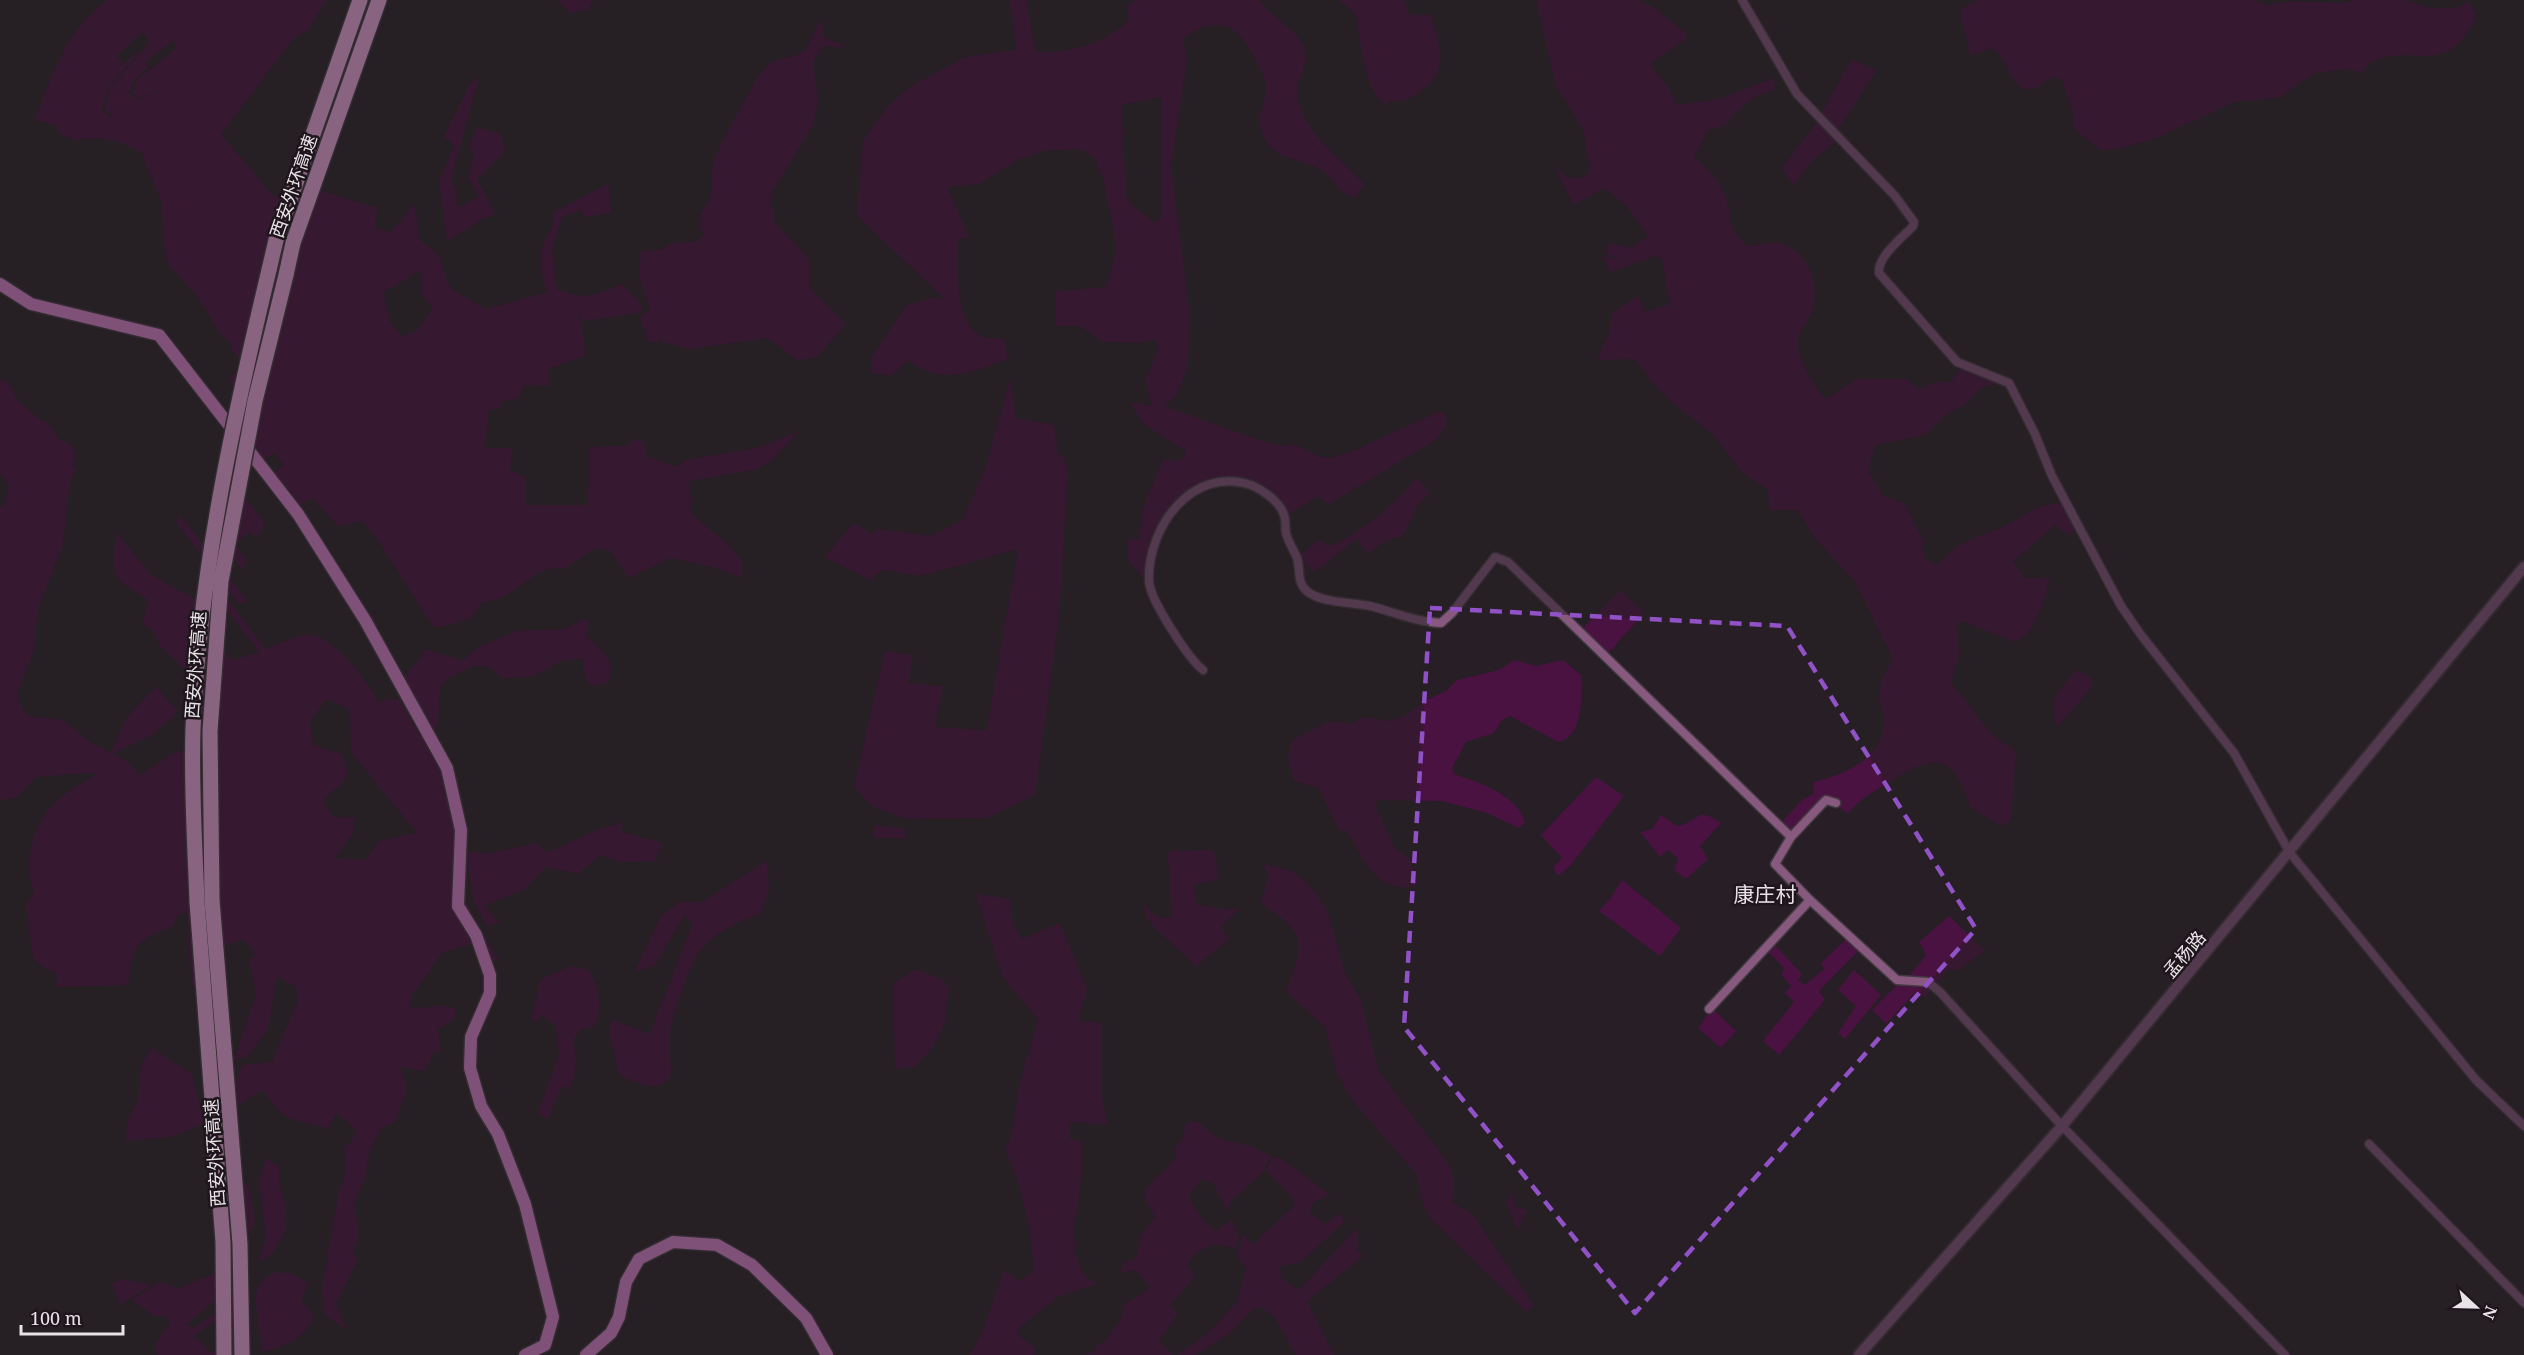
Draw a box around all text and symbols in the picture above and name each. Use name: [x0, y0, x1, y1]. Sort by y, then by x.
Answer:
street label: 西安外环高速: [264, 131, 322, 241]
street label: 西安外环高速: [179, 610, 211, 720]
district label: 康庄村: [1734, 880, 1797, 908]
street label: 孟杨路: [2157, 926, 2211, 982]
street label: 西安外环高速: [198, 1098, 230, 1208]
north arrow: [2446, 1277, 2506, 1337]
scale bar: [21, 1298, 123, 1336]
text: N: [2477, 1303, 2502, 1323]
text: 100 m: [30, 1306, 82, 1330]

